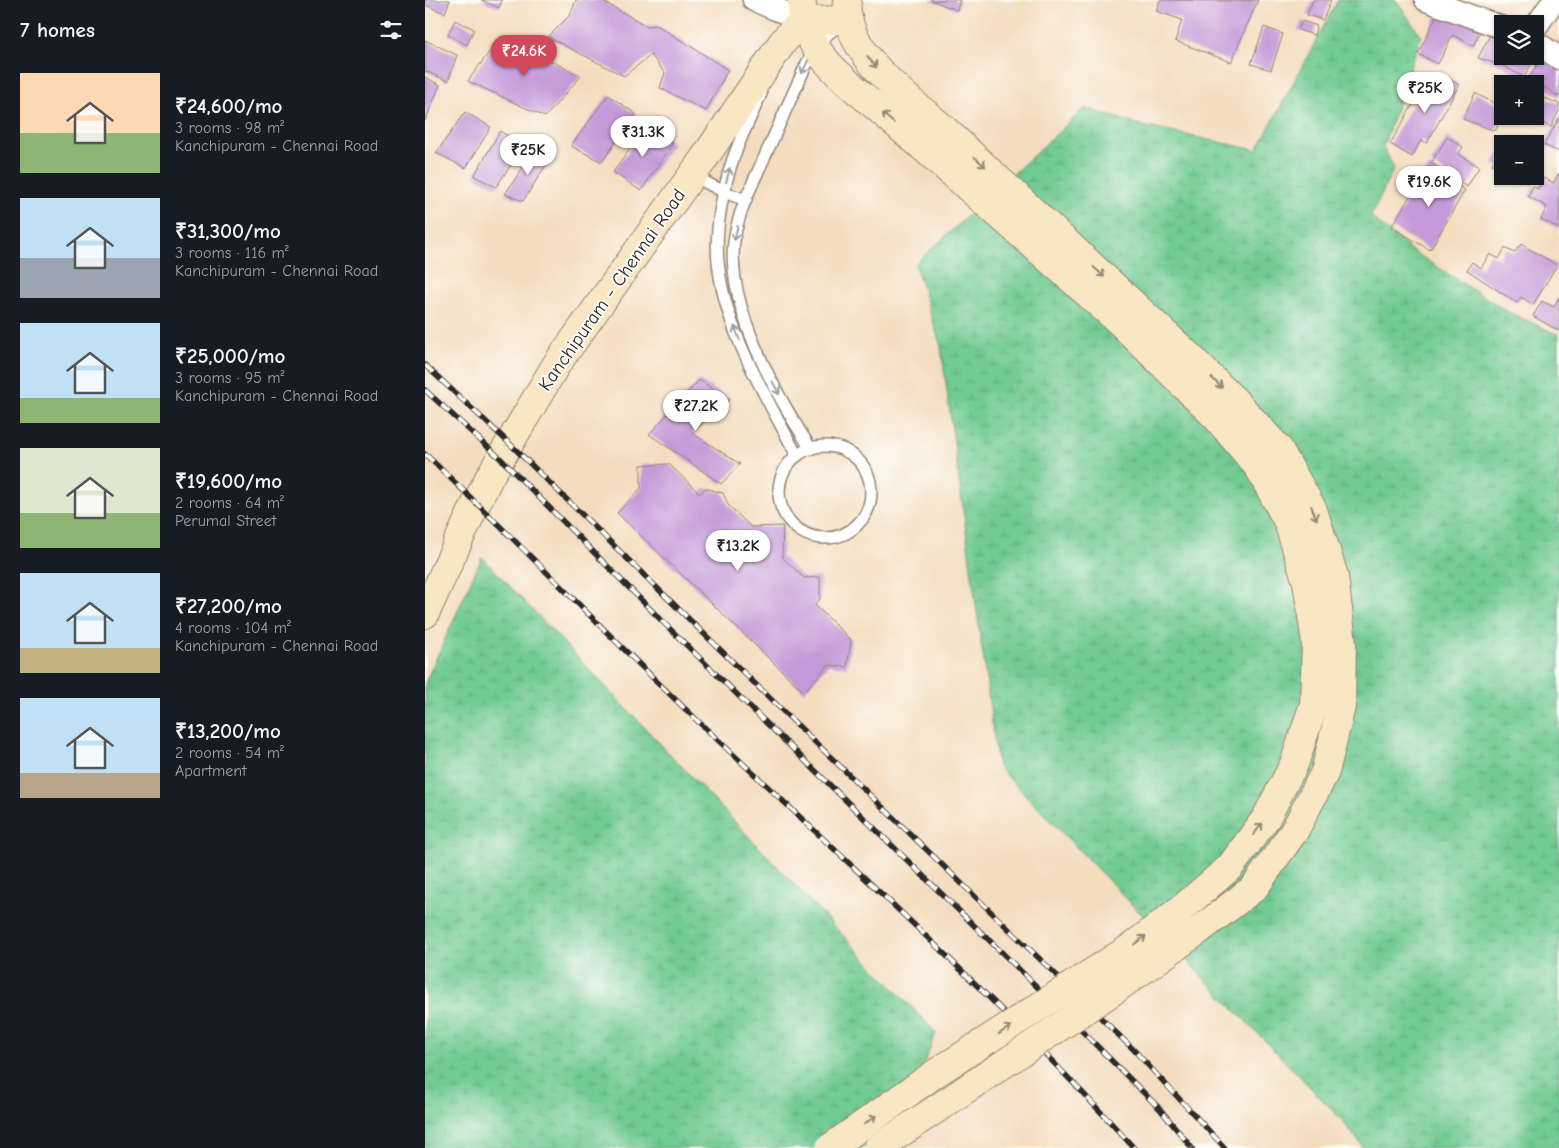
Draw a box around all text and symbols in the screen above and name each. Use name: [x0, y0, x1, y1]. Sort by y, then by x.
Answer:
map controls: [1494, 15, 1544, 185]
button: layers: [1494, 15, 1544, 65]
icon: filters: [377, 16, 405, 44]
text: 7 homes: [20, 18, 95, 42]
pin: ₹24.6K: [483, 34, 565, 77]
text: ₹24.6K: [502, 42, 546, 60]
one-way arrow: [866, 55, 877, 68]
one-way arrow: [800, 59, 809, 74]
pin: ₹25K: [1395, 72, 1455, 114]
button: +: [1494, 75, 1544, 125]
text: ₹25K: [1408, 79, 1442, 97]
icon: home: [60, 93, 120, 153]
text: ₹24,600/mo: [175, 94, 282, 118]
one-way arrow: [882, 112, 895, 123]
pin: ₹31.3K: [602, 116, 684, 158]
text: 3 rooms · 98 m²: [175, 119, 284, 137]
text: ₹31.3K: [621, 123, 665, 141]
pin: ₹25K: [498, 134, 558, 176]
button: −: [1494, 135, 1544, 185]
text: Kanchipuram - Chennai Road: [175, 137, 378, 155]
text: ₹25K: [511, 141, 545, 159]
one-way arrow: [973, 156, 986, 168]
pin: ₹19.6K: [1388, 166, 1470, 208]
one-way arrow: [724, 167, 734, 183]
text: ₹19.6K: [1407, 173, 1451, 191]
street label: Kanchipuram - Chennai Road: [534, 185, 690, 395]
icon: home: [60, 218, 120, 278]
text: ₹31,300/mo: [175, 219, 281, 243]
one-way arrow: [731, 225, 740, 241]
text: 3 rooms · 116 m²: [175, 244, 289, 262]
text: Kanchipuram - Chennai Road: [175, 262, 378, 280]
one-way arrow: [1092, 266, 1105, 278]
one-way arrow: [732, 326, 741, 341]
icon: home: [60, 343, 120, 403]
text: ₹25,000/mo: [175, 344, 285, 368]
text: 3 rooms · 95 m²: [175, 369, 285, 387]
one-way arrow: [1211, 377, 1223, 389]
one-way arrow: [772, 380, 781, 395]
text: Kanchipuram - Chennai Road: [175, 387, 378, 405]
pin: ₹27.2K: [655, 390, 737, 432]
text: ₹27.2K: [674, 397, 718, 415]
icon: home: [60, 468, 120, 528]
text: ₹19,600/mo: [175, 469, 282, 493]
text: 2 rooms · 64 m²: [175, 494, 284, 512]
one-way arrow: [1309, 505, 1319, 520]
text: Perumal Street: [175, 512, 276, 530]
pin: ₹13.2K: [697, 530, 779, 572]
text: ₹13.2K: [716, 537, 760, 555]
icon: home: [60, 593, 120, 653]
text: ₹27,200/mo: [175, 594, 282, 618]
text: 4 rooms · 104 m²: [175, 619, 291, 637]
text: Kanchipuram - Chennai Road: [175, 637, 378, 655]
icon: home: [60, 718, 120, 778]
text: ₹13,200/mo: [175, 719, 281, 743]
text: 2 rooms · 54 m²: [175, 744, 284, 762]
text: Apartment: [175, 762, 247, 780]
one-way arrow: [1253, 822, 1263, 836]
one-way arrow: [1133, 935, 1147, 945]
one-way arrow: [998, 1025, 1012, 1035]
one-way arrow: [863, 1115, 877, 1125]

